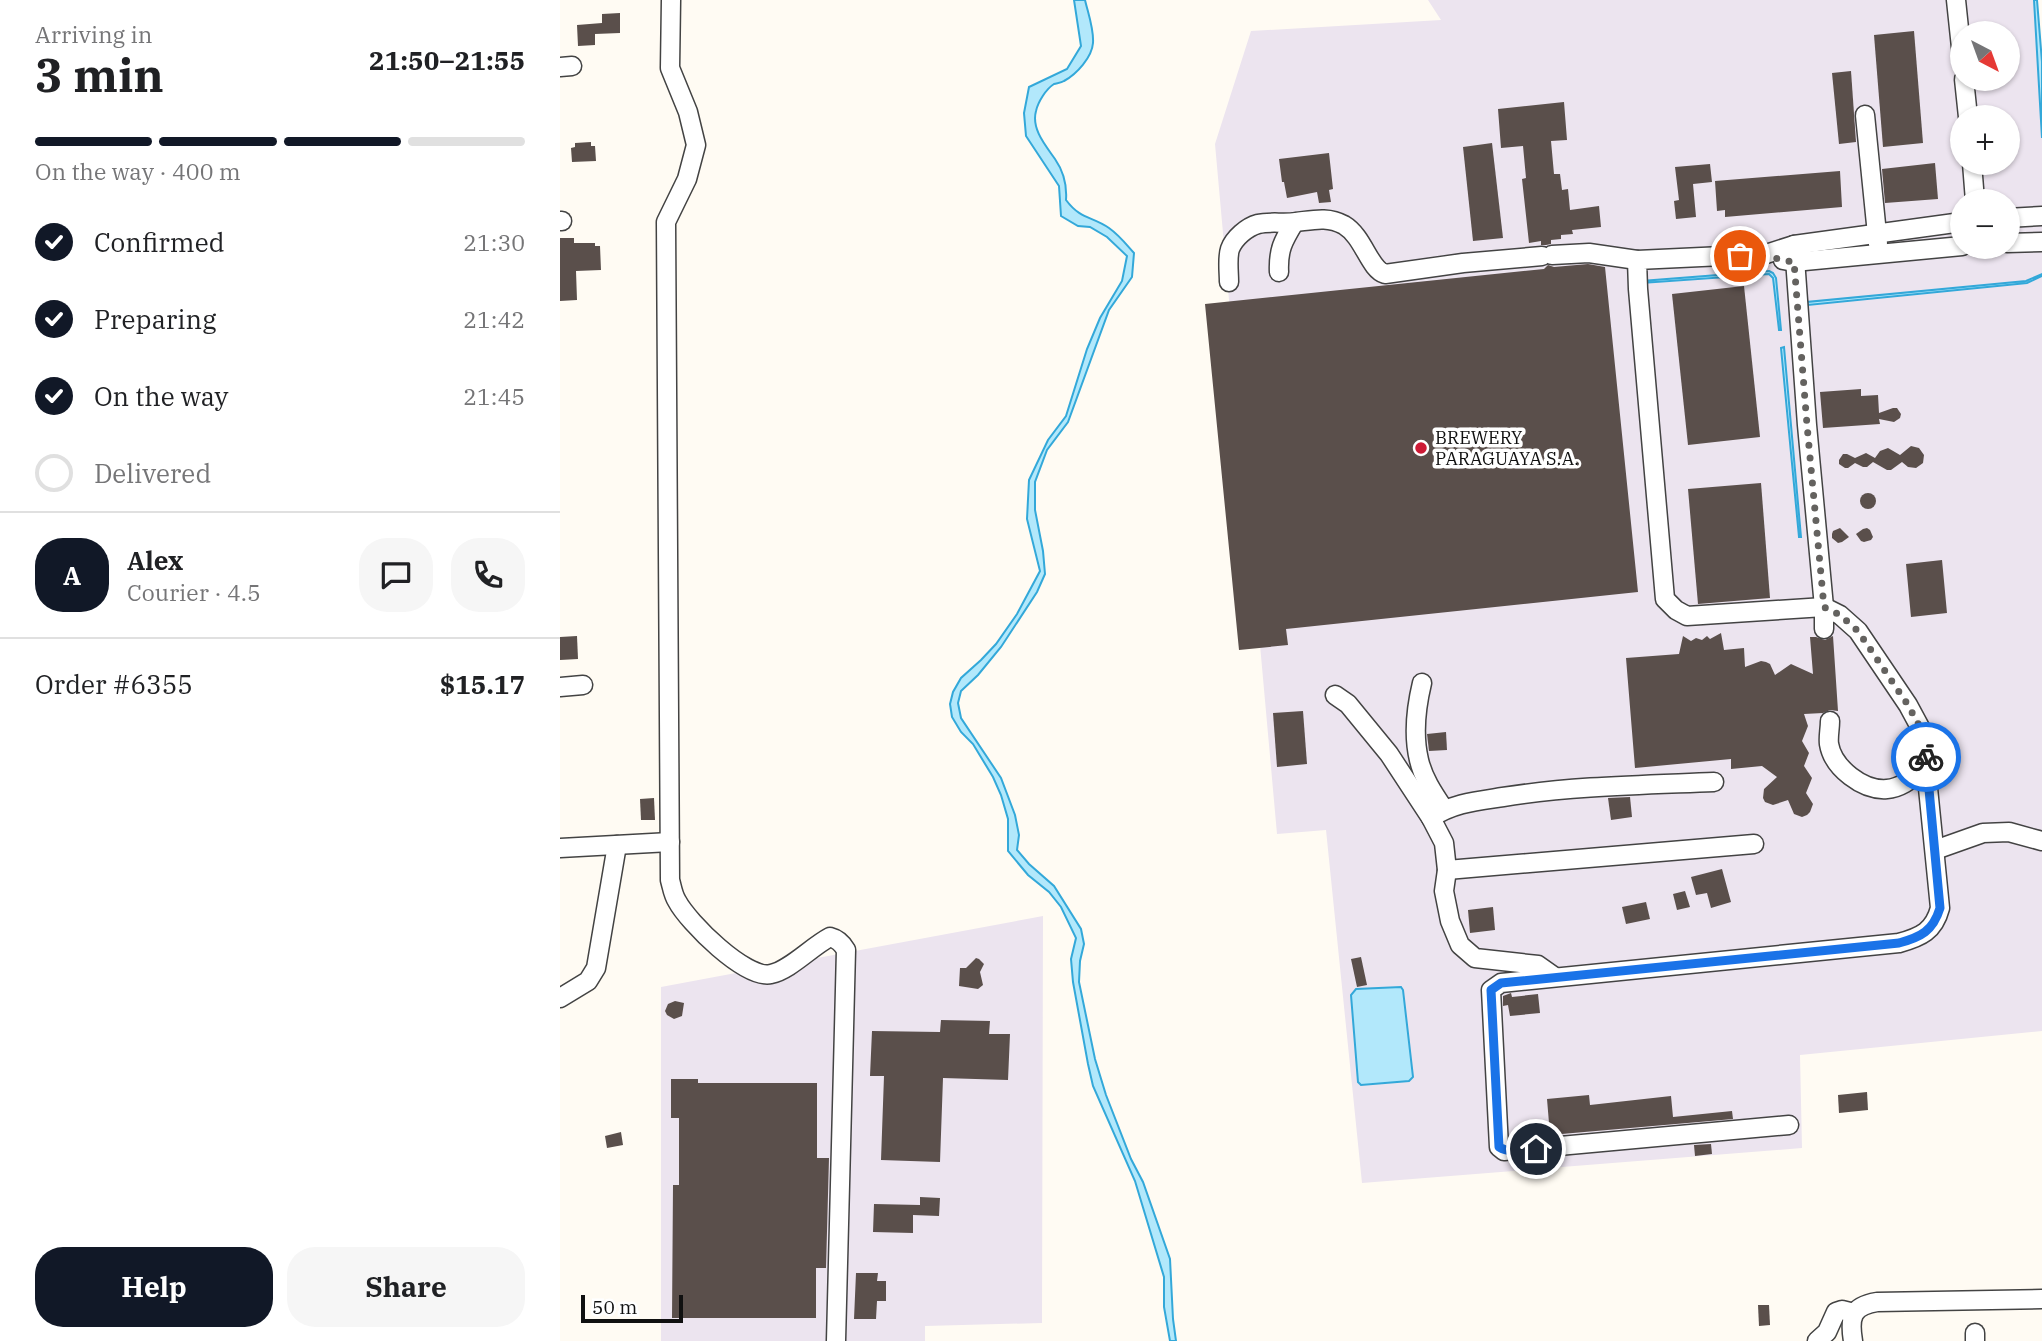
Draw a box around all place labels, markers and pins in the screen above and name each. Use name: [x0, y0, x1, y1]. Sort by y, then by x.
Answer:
pin: [1710, 226, 1770, 286]
place label: BREWERY PARAGUAYA S.A.: [1435, 426, 1579, 470]
marker: BREWERY PARAGUAYA S.A.: [1413, 440, 1429, 456]
pin: [1506, 1119, 1566, 1179]

